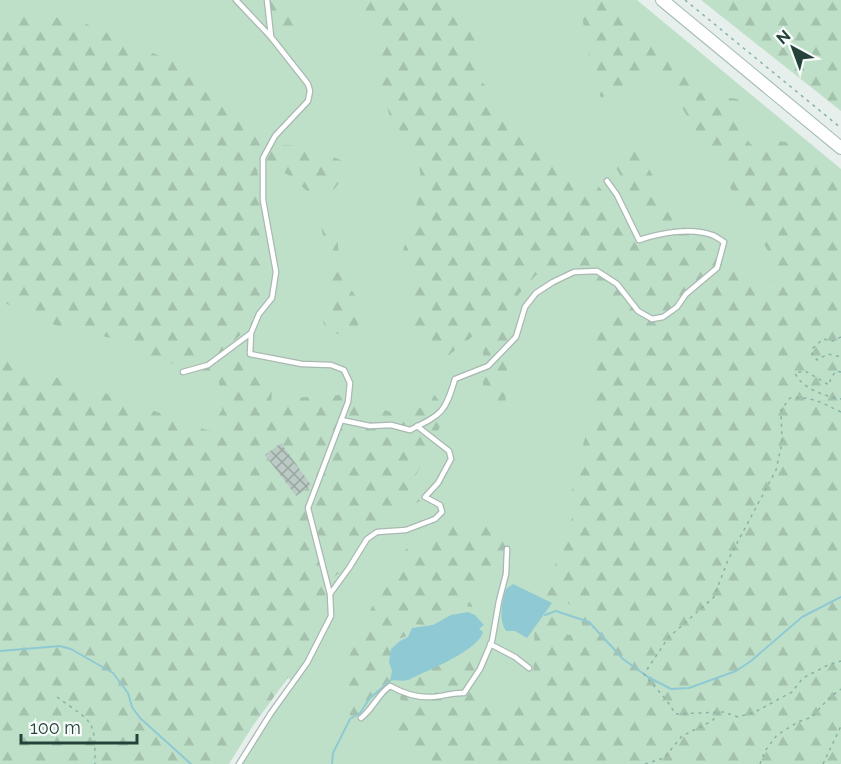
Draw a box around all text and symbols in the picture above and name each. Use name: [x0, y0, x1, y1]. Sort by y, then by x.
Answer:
north arrow: [763, 18, 823, 78]
text: N: [773, 26, 794, 48]
scale bar: [21, 707, 136, 745]
text: 100 m: [30, 717, 81, 738]

